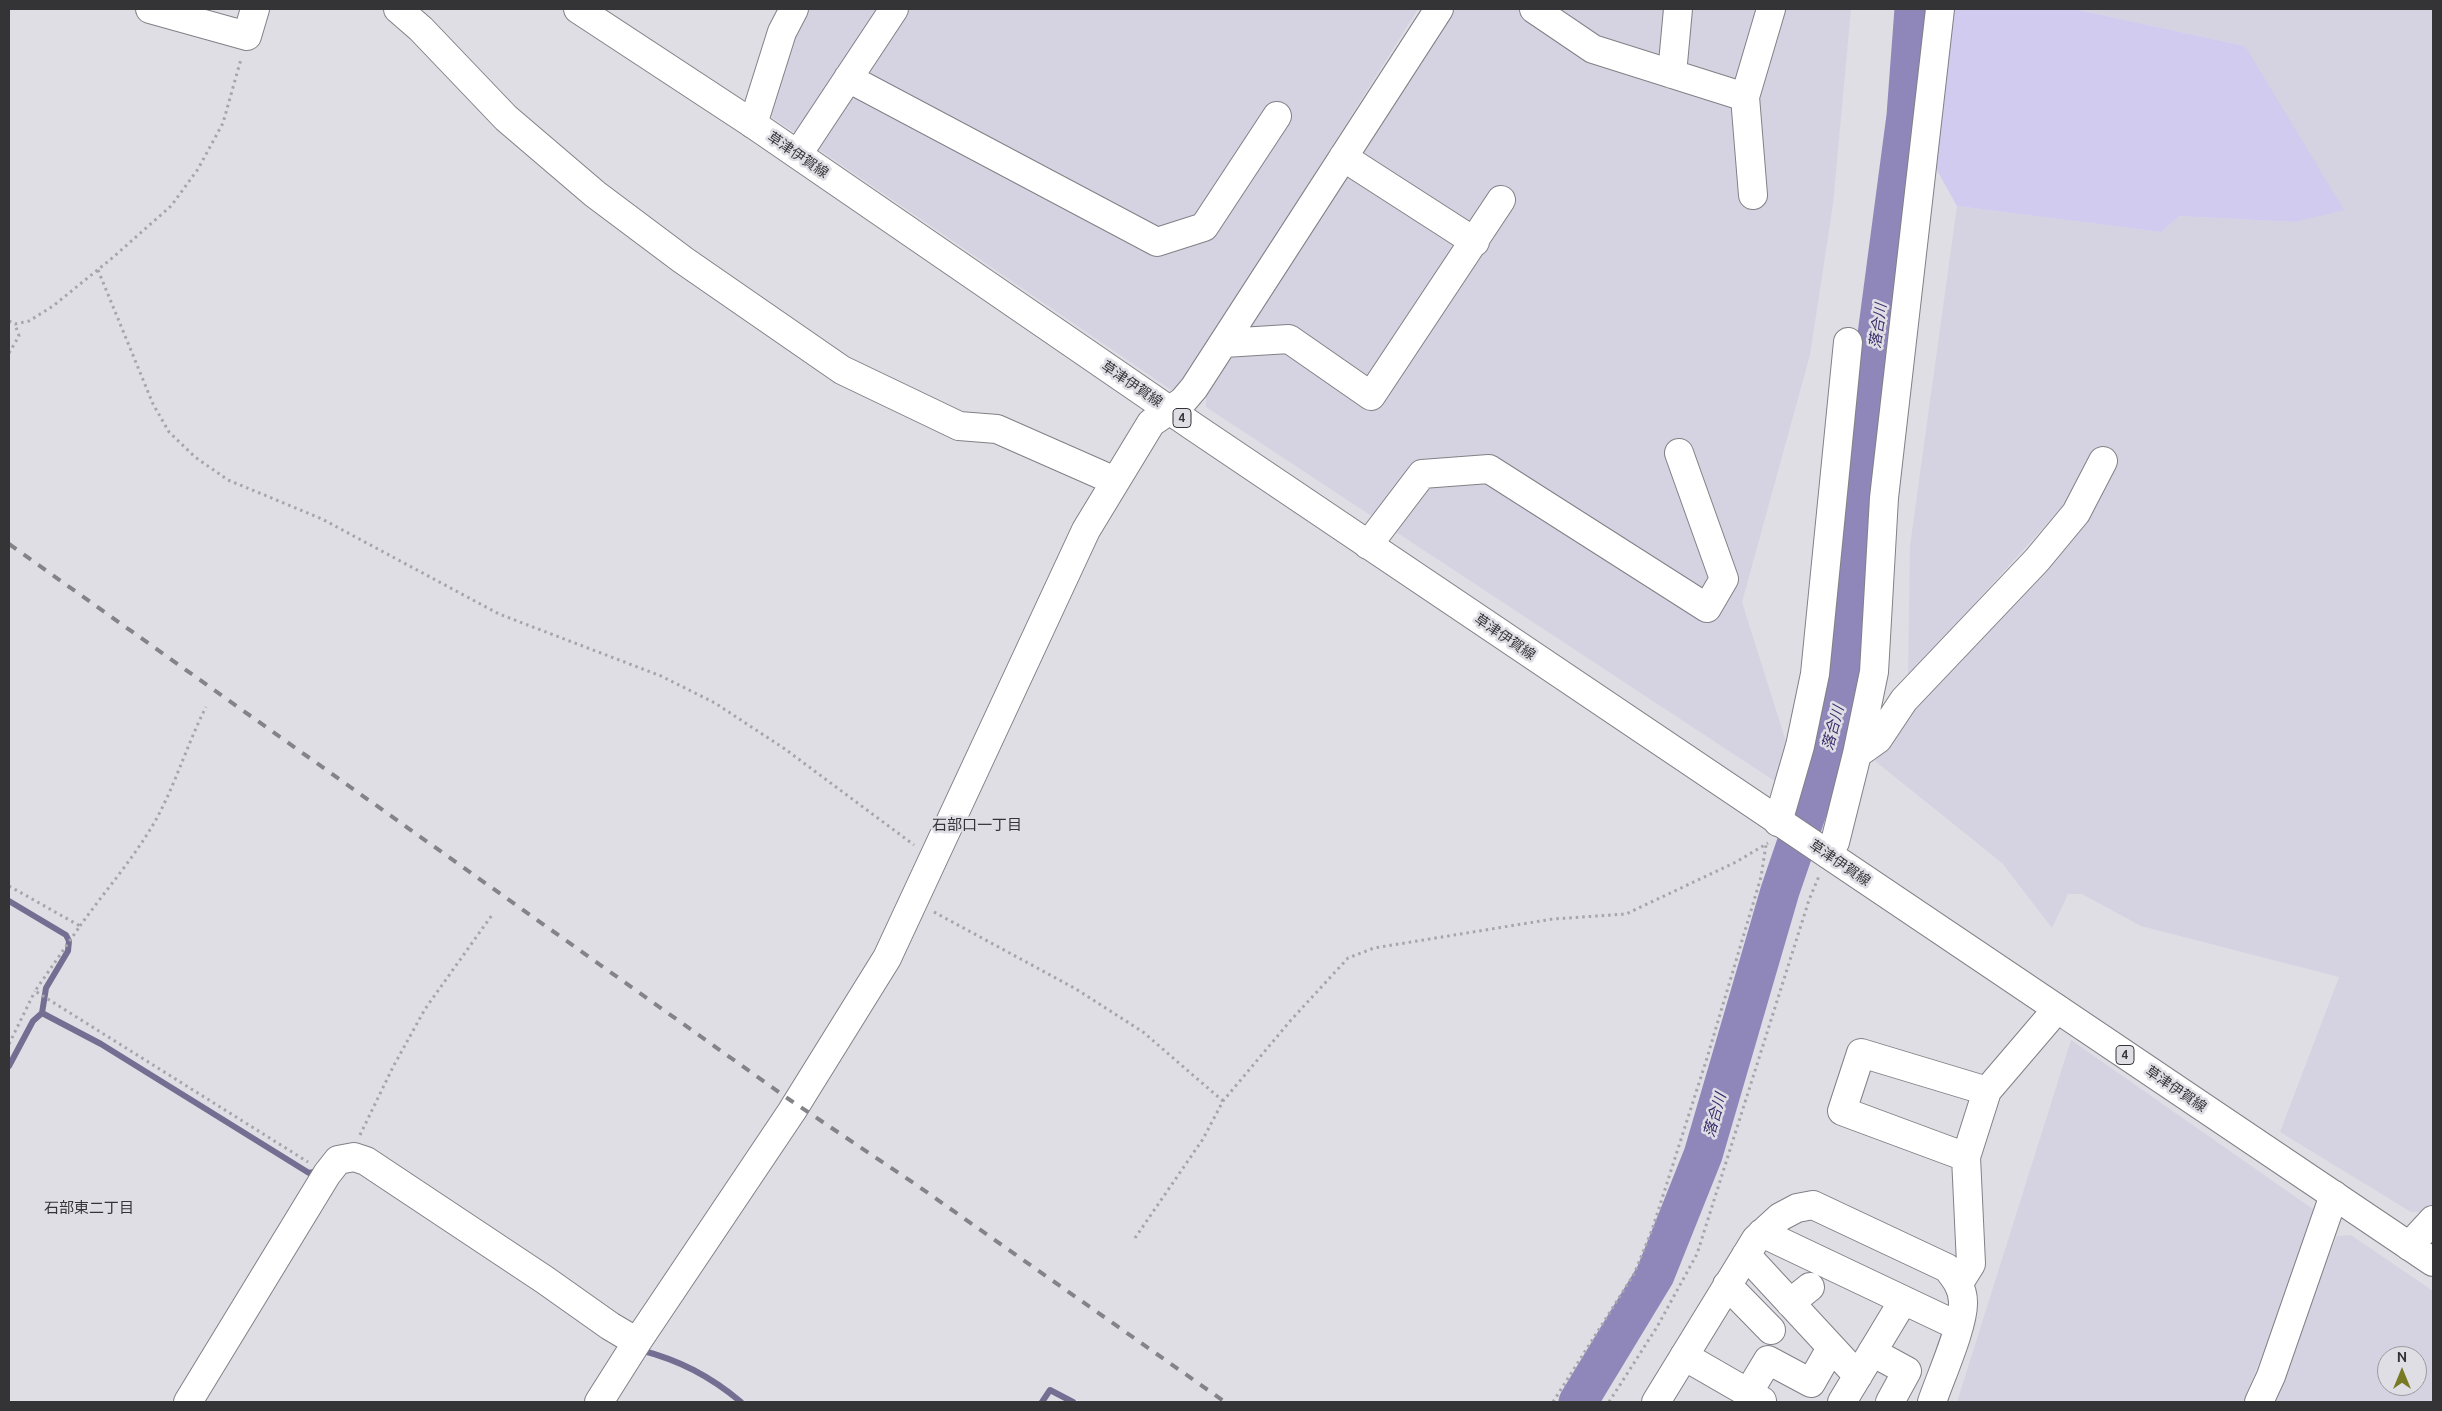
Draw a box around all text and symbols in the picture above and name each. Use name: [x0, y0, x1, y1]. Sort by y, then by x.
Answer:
street label: 草津伊賀線: [764, 128, 832, 182]
water label: 落合川: [1866, 302, 1890, 350]
street label: 草津伊賀線: [1098, 357, 1166, 411]
road number: 4: [1173, 408, 1191, 428]
street label: 草津伊賀線: [1471, 610, 1539, 664]
water label: 落合川: [1818, 704, 1848, 752]
district label: 石部口一丁目: [932, 816, 1022, 834]
street label: 草津伊賀線: [1806, 836, 1874, 890]
road number: 4: [2116, 1046, 2134, 1064]
street label: 草津伊賀線: [2142, 1062, 2210, 1116]
water label: 落合川: [1700, 1091, 1730, 1139]
district label: 石部東二丁目: [44, 1199, 134, 1217]
north arrow: [2377, 1346, 2427, 1396]
text: N: [2397, 1349, 2407, 1365]

